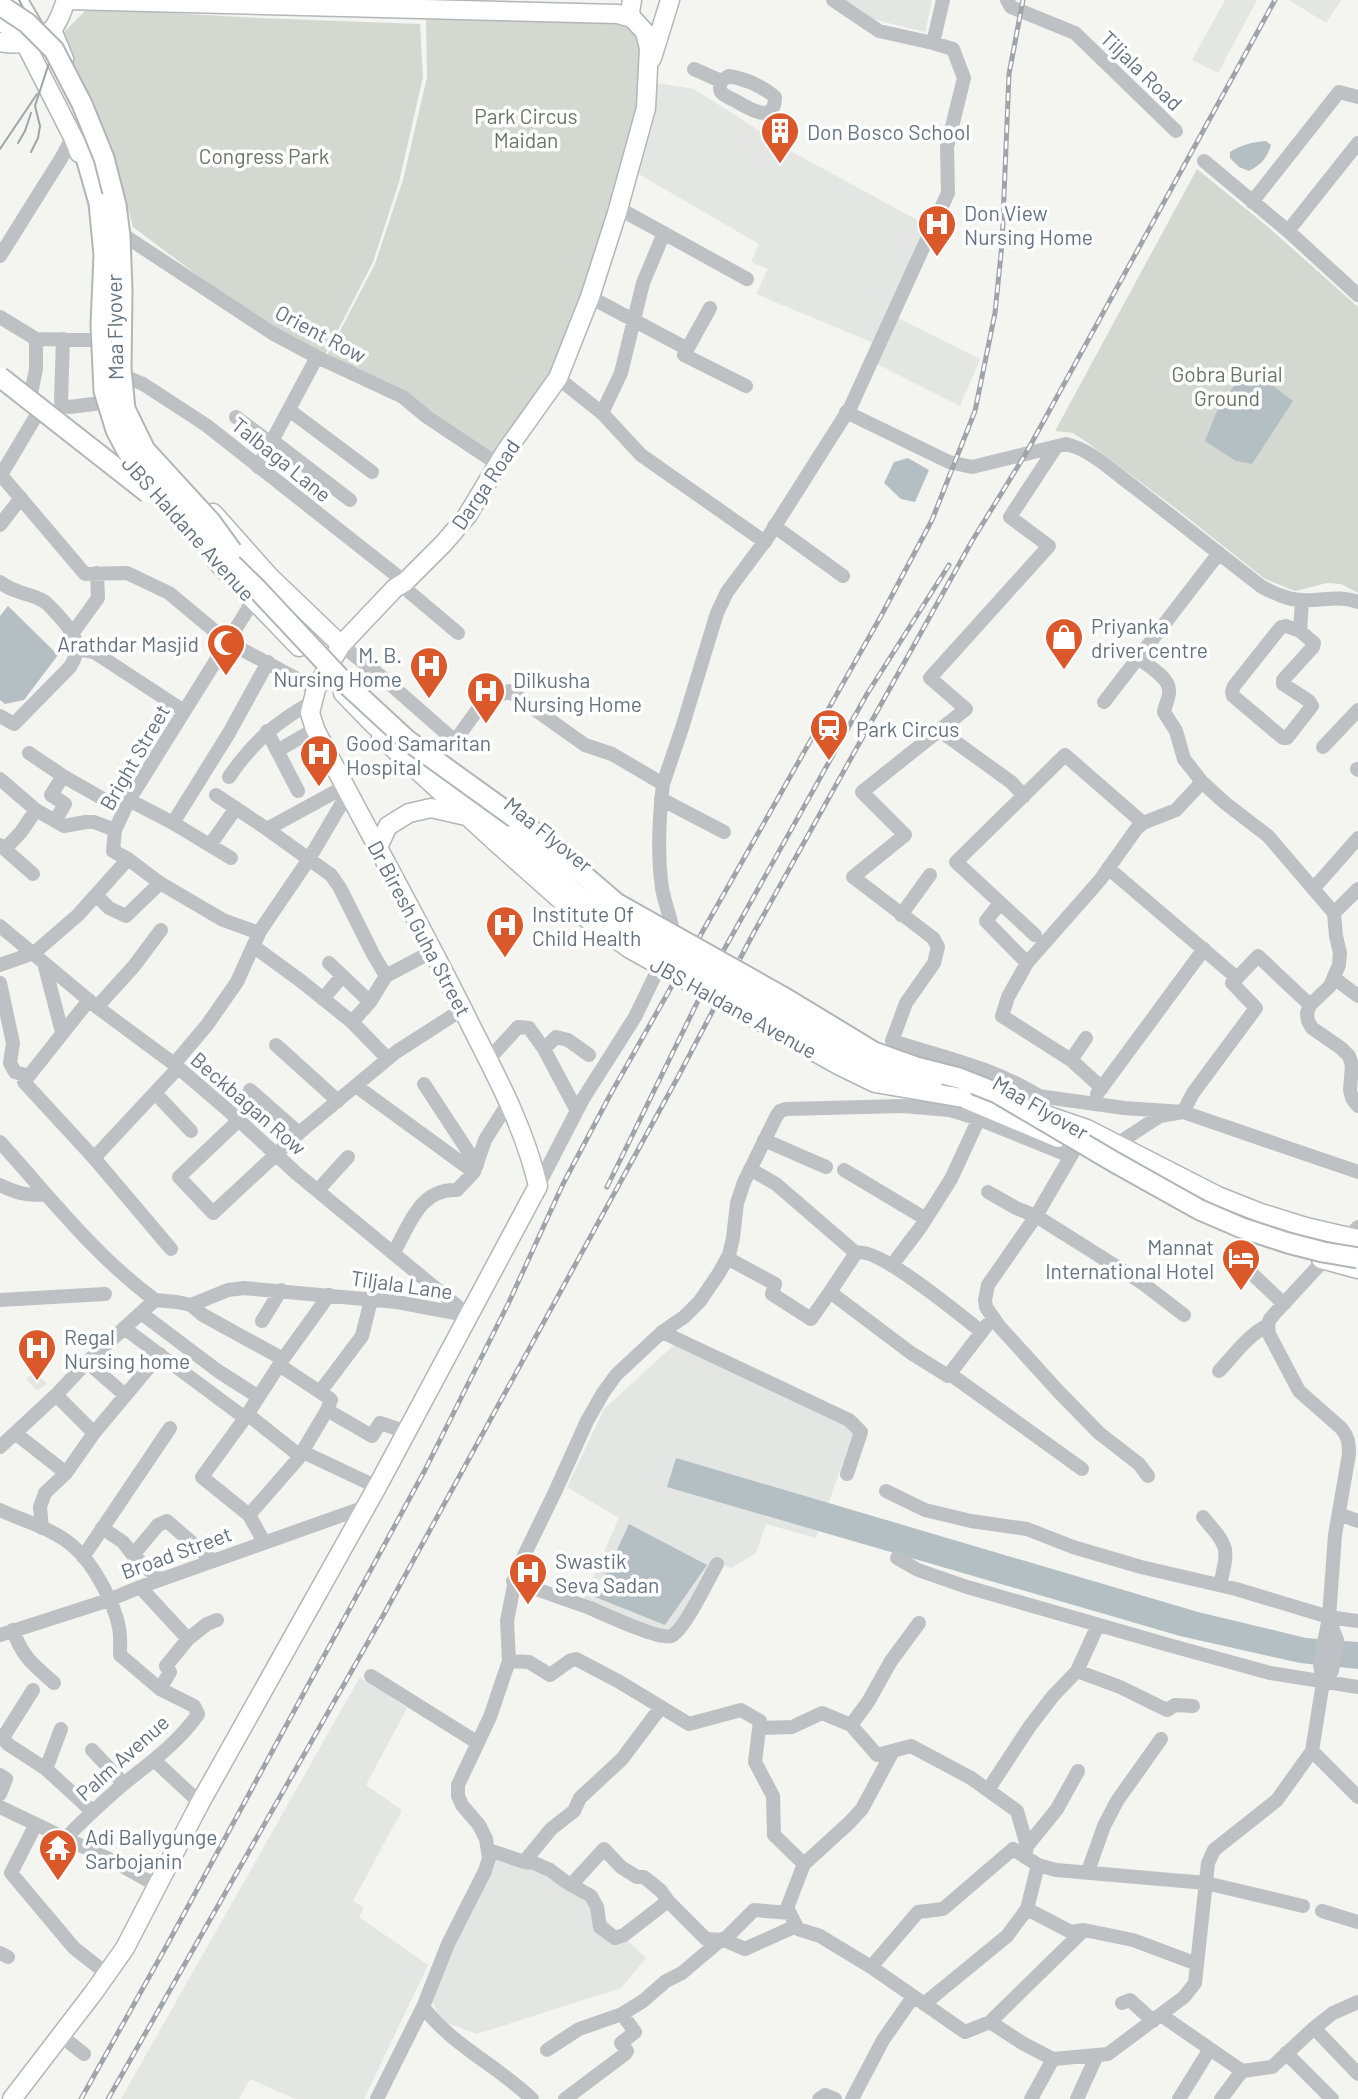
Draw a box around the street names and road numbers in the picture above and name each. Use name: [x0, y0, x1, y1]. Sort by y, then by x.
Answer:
street label: Tiljala Road: [1096, 25, 1188, 115]
street label: Maa Flyover: [101, 273, 127, 380]
street label: Orient Row: [271, 299, 371, 367]
street label: Talbaga Lane: [227, 411, 337, 507]
street label: Darga Road: [446, 434, 524, 534]
street label: JBS Haldane Avenue: [117, 450, 261, 606]
street label: Bright Street: [94, 700, 174, 814]
street label: Maa Flyover: [500, 791, 598, 877]
street label: Dr Biresh Guha Street: [363, 836, 477, 1020]
street label: JBS Haldane Avenue: [646, 951, 822, 1063]
street label: Beckbagan Row: [186, 1046, 312, 1160]
street label: Maa Flyover: [989, 1070, 1094, 1145]
street label: Tiljala Lane: [350, 1264, 454, 1304]
street label: Broad Street: [117, 1520, 235, 1584]
street label: Palm Avenue: [70, 1709, 174, 1805]

